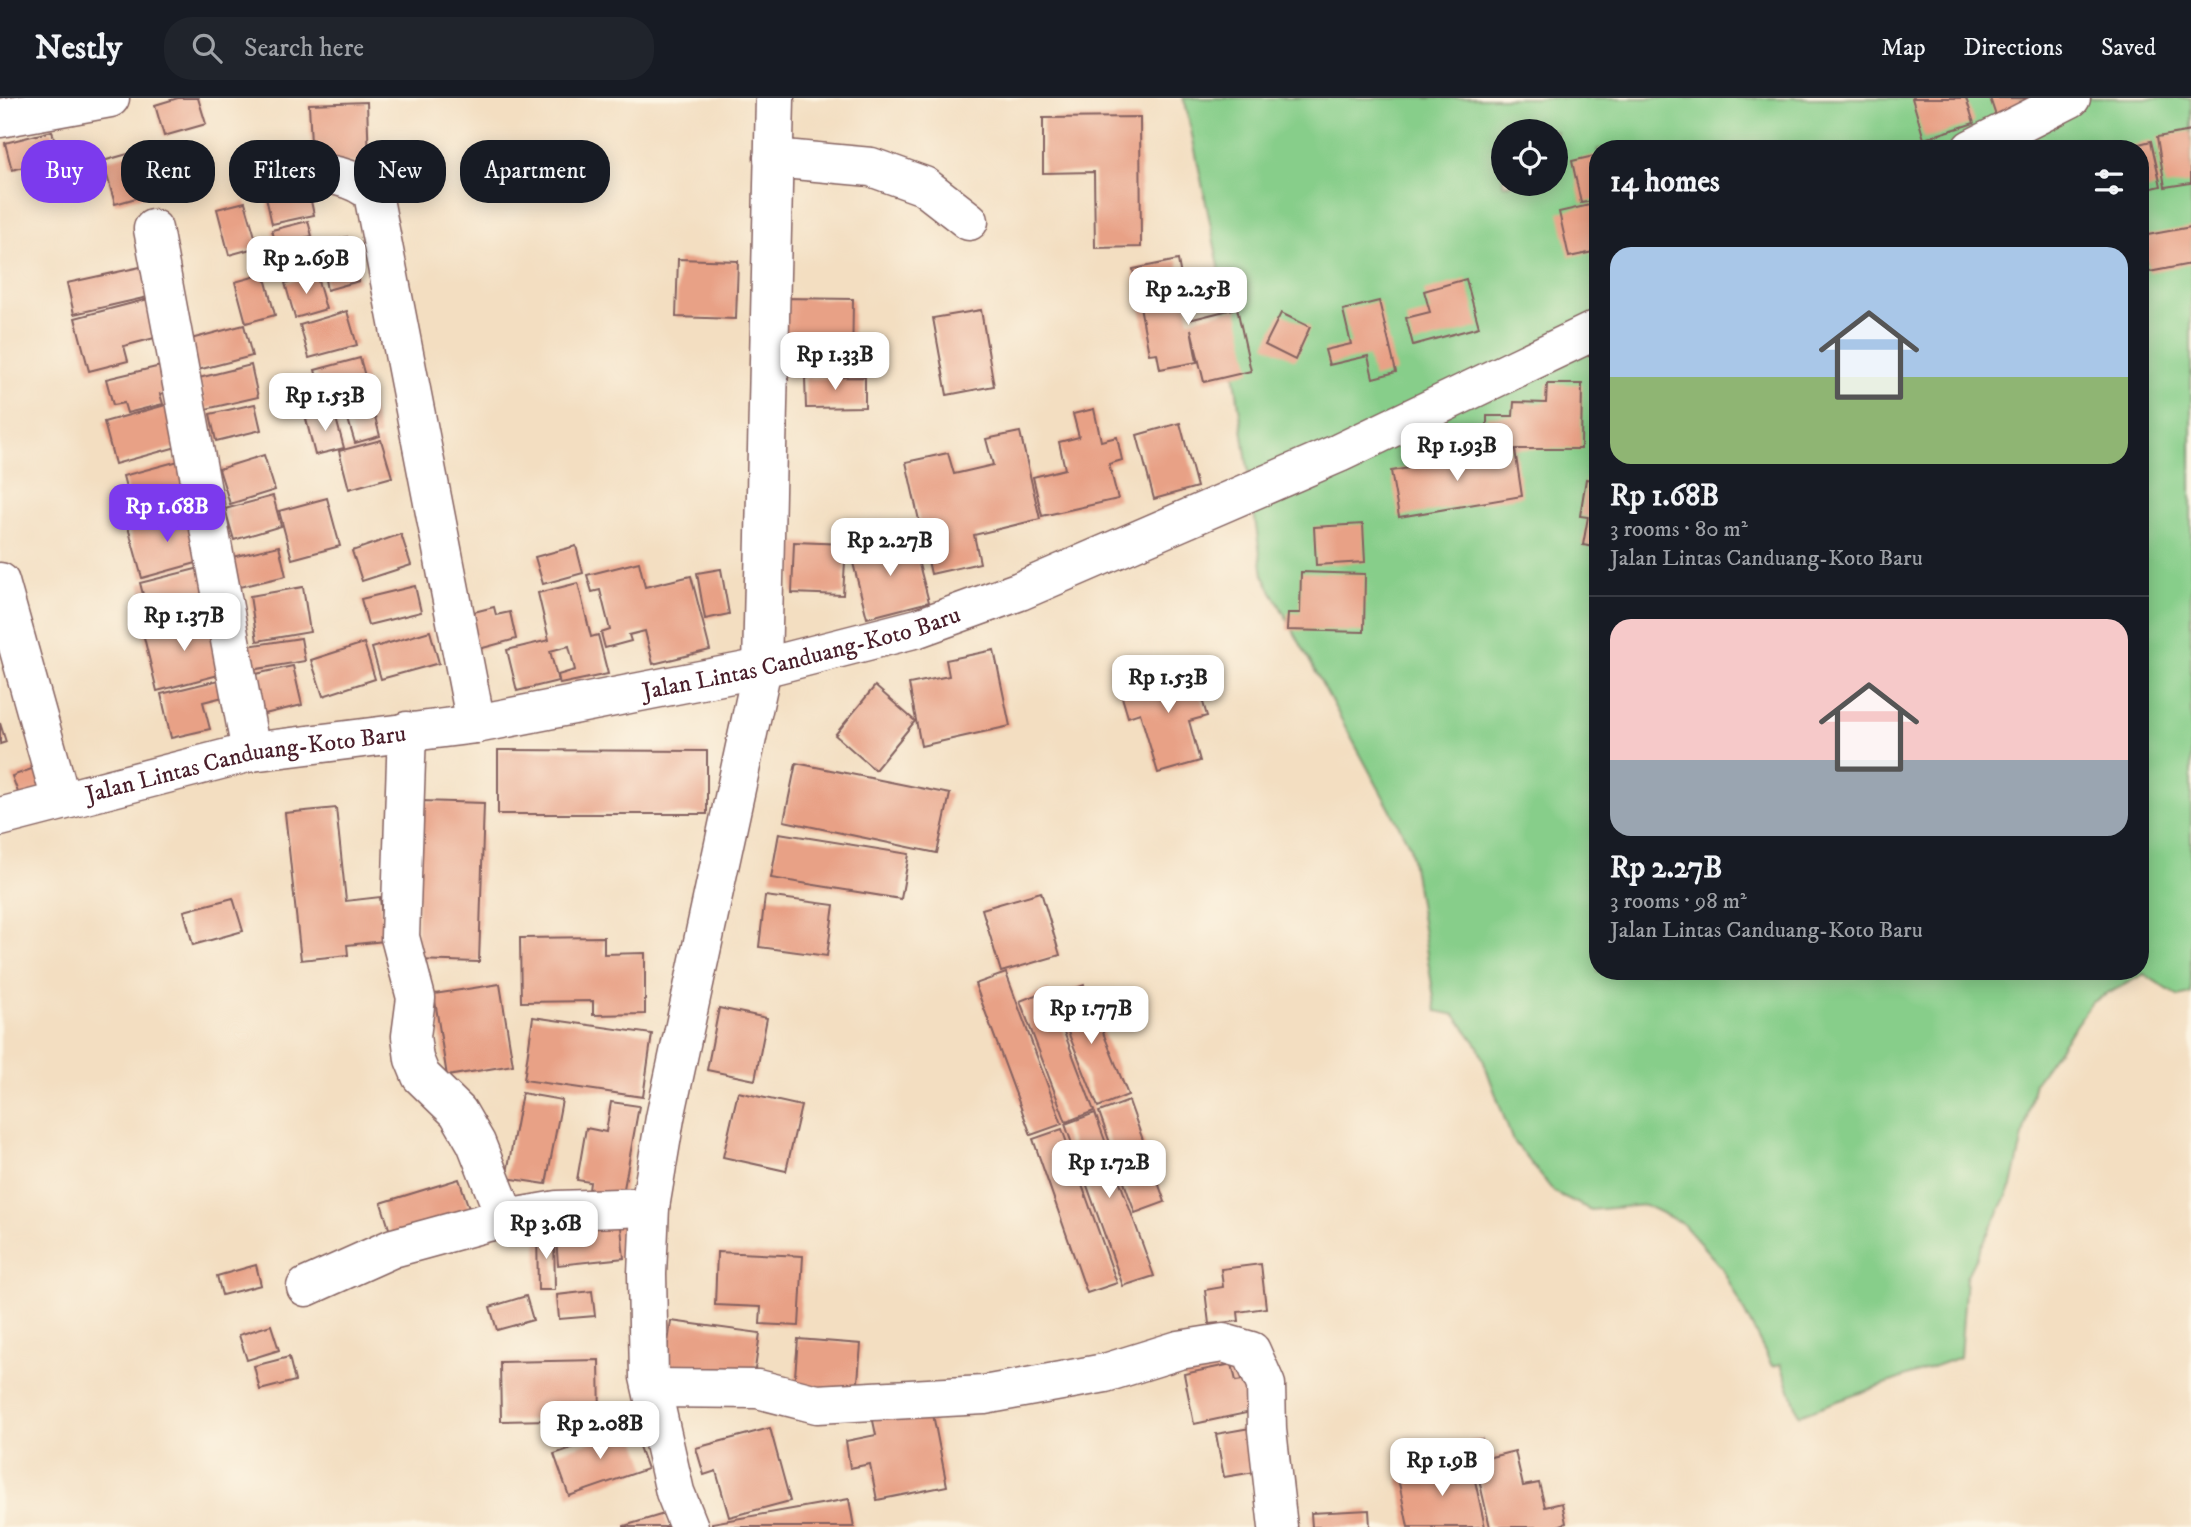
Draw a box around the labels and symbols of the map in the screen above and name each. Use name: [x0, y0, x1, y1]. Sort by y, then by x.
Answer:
pin: Rp 2.69B: [234, 236, 378, 296]
pin: Rp 2.25B: [1116, 268, 1260, 327]
pin: Rp 1.33B: [763, 332, 907, 392]
pin: Rp 1.53B: [253, 374, 397, 433]
pin: Rp 1.93B: [1385, 424, 1529, 483]
pin: Rp 1.68B: [95, 484, 239, 544]
pin: Rp 2.27B: [818, 518, 962, 578]
pin: Rp 1.37B: [112, 594, 256, 653]
street label: Jalan Lintas Canduang-Koto Baru: [638, 600, 965, 707]
pin: Rp 1.53B: [1096, 656, 1240, 715]
street label: Jalan Lintas Canduang-Koto Baru: [80, 719, 408, 811]
pin: Rp 1.77B: [1019, 986, 1163, 1046]
pin: Rp 1.72B: [1037, 1140, 1181, 1200]
pin: Rp 3.6B: [481, 1202, 611, 1261]
pin: Rp 2.08B: [528, 1402, 672, 1461]
pin: Rp 1.9B: [1377, 1438, 1507, 1498]

